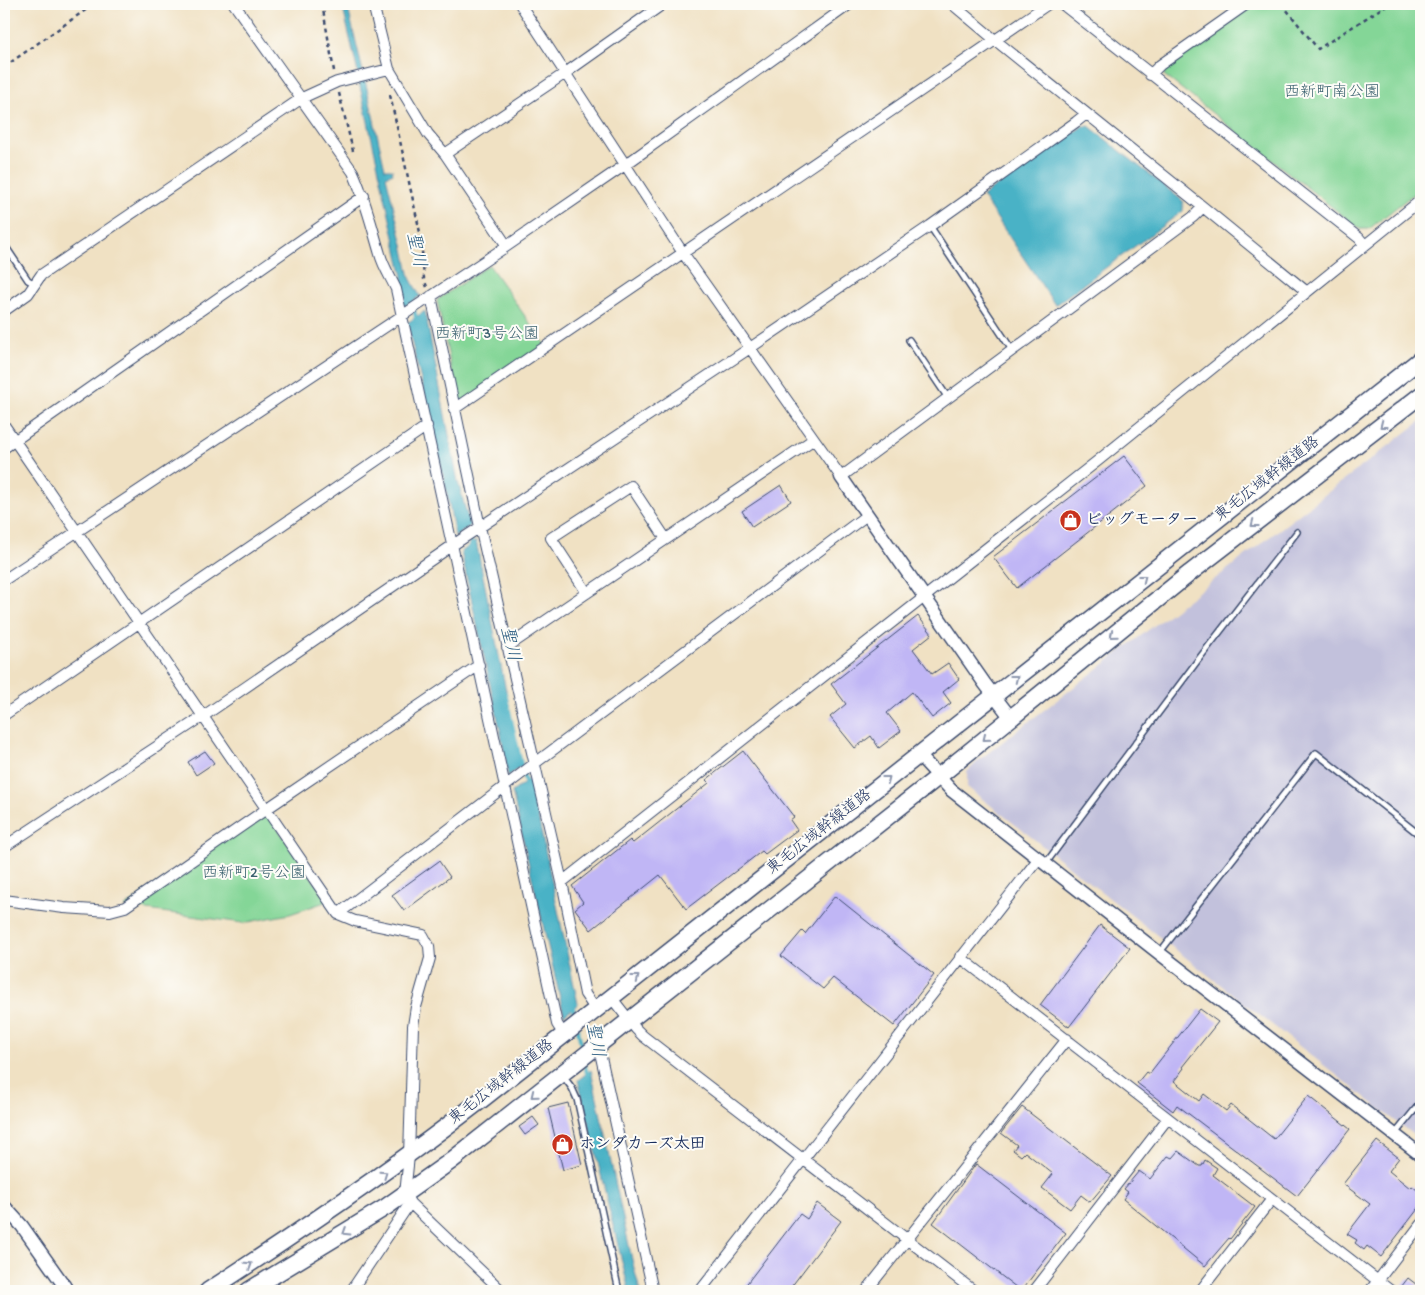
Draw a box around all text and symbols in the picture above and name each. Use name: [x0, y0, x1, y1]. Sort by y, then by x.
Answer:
park label: 西新町南公園: [1284, 82, 1380, 103]
water label: 聖川: [401, 230, 429, 270]
park label: 西新町3号公園: [435, 325, 539, 345]
one-way arrow: [1380, 419, 1389, 427]
street label: 東毛広域幹線道路: [1210, 432, 1324, 527]
shop icon: ビッグモーター: [1058, 509, 1082, 533]
place label: ビッグモーター: [1086, 510, 1198, 531]
one-way arrow: [1251, 518, 1260, 526]
one-way arrow: [1137, 576, 1146, 584]
water label: 聖川: [495, 624, 523, 664]
one-way arrow: [1109, 630, 1118, 639]
one-way arrow: [1009, 676, 1018, 684]
one-way arrow: [983, 732, 992, 741]
one-way arrow: [882, 776, 891, 785]
street label: 東毛広域幹線道路: [762, 785, 876, 880]
park label: 西新町2号公園: [202, 864, 306, 884]
one-way arrow: [631, 974, 640, 983]
water label: 聖川: [580, 1020, 608, 1060]
street label: 東毛広域幹線道路: [444, 1035, 558, 1130]
one-way arrow: [531, 1090, 540, 1098]
shop icon: ホンダカーズ太田: [551, 1133, 575, 1157]
place label: ホンダカーズ太田: [579, 1135, 706, 1155]
one-way arrow: [378, 1171, 387, 1180]
one-way arrow: [343, 1225, 352, 1235]
one-way arrow: [243, 1262, 253, 1271]

